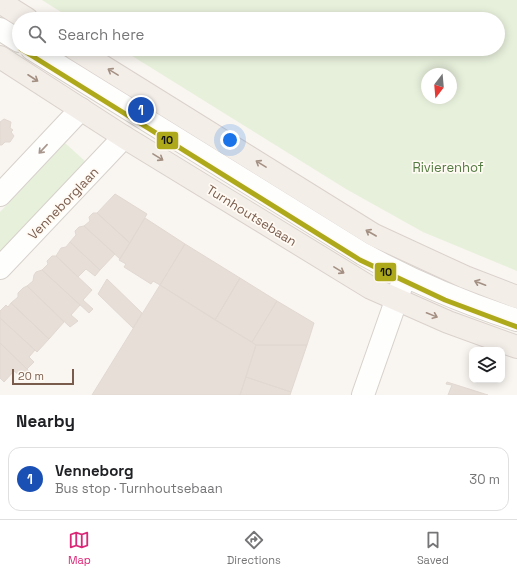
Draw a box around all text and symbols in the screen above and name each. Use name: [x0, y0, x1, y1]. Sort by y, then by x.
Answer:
search box: [12, 12, 505, 56]
icon: search: [26, 23, 48, 45]
text: Search here: [58, 25, 144, 44]
one-way arrow: [107, 68, 119, 76]
north arrow: [421, 68, 457, 104]
one-way arrow: [27, 75, 39, 83]
pin: 1: [128, 95, 154, 125]
your location: [220, 130, 240, 150]
line badge: 10: [156, 131, 179, 150]
text: 10: [161, 133, 173, 147]
one-way arrow: [38, 144, 48, 154]
one-way arrow: [152, 154, 164, 162]
park label: Rivierenhof: [412, 159, 484, 176]
one-way arrow: [255, 160, 267, 168]
street label: Venneborglaan: [24, 163, 102, 243]
street label: Turnhoutsebaan: [203, 181, 300, 250]
one-way arrow: [366, 229, 377, 237]
line badge: 10: [374, 262, 397, 282]
text: 10: [380, 265, 392, 279]
one-way arrow: [333, 266, 345, 274]
one-way arrow: [475, 279, 487, 287]
one-way arrow: [425, 312, 437, 320]
map controls: [469, 347, 505, 383]
button: layers: [469, 347, 505, 383]
scale bar: [12, 367, 74, 386]
text: 20 m: [18, 369, 44, 383]
text: Nearby: [16, 410, 75, 432]
text: Venneborg: [55, 461, 134, 480]
text: 1: [27, 471, 33, 488]
text: 30 m: [469, 471, 500, 488]
text: Bus stop · Turnhoutsebaan: [55, 480, 223, 497]
tab: Map: [68, 529, 91, 567]
tab: Directions: [227, 529, 281, 567]
tab: Saved: [417, 529, 449, 567]

